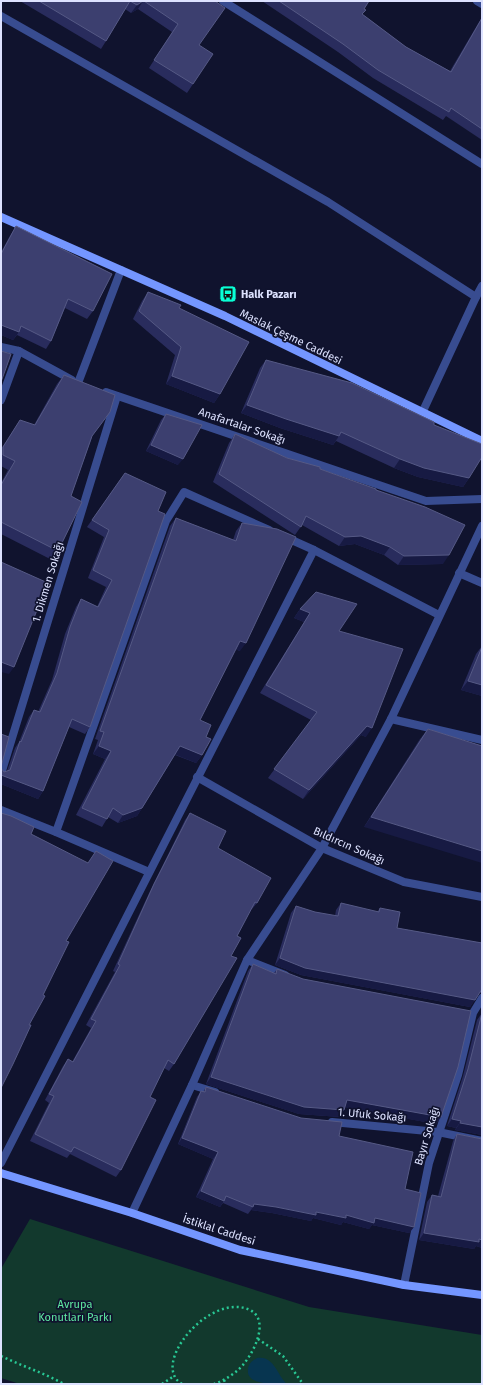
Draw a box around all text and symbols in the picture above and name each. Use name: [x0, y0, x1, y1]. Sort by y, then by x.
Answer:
bus stop icon: Halk Pazarı: [218, 284, 238, 304]
place label: Halk Pazarı: [241, 288, 297, 301]
street label: Maslak Çeşme Caddesi: [238, 307, 344, 367]
street label: Anafartalar Sokağı: [197, 405, 287, 447]
street label: 1. Dikmen Sokağı: [30, 540, 66, 624]
street label: Bıldırcın Sokağı: [311, 824, 387, 868]
street label: Bayır Sokağı: [412, 1105, 442, 1167]
street label: 1. Ufuk Sokağı: [337, 1106, 407, 1124]
street label: İstiklal Caddesi: [181, 1211, 257, 1248]
park label: Avrupa Konutları Parkı: [38, 1298, 112, 1324]

